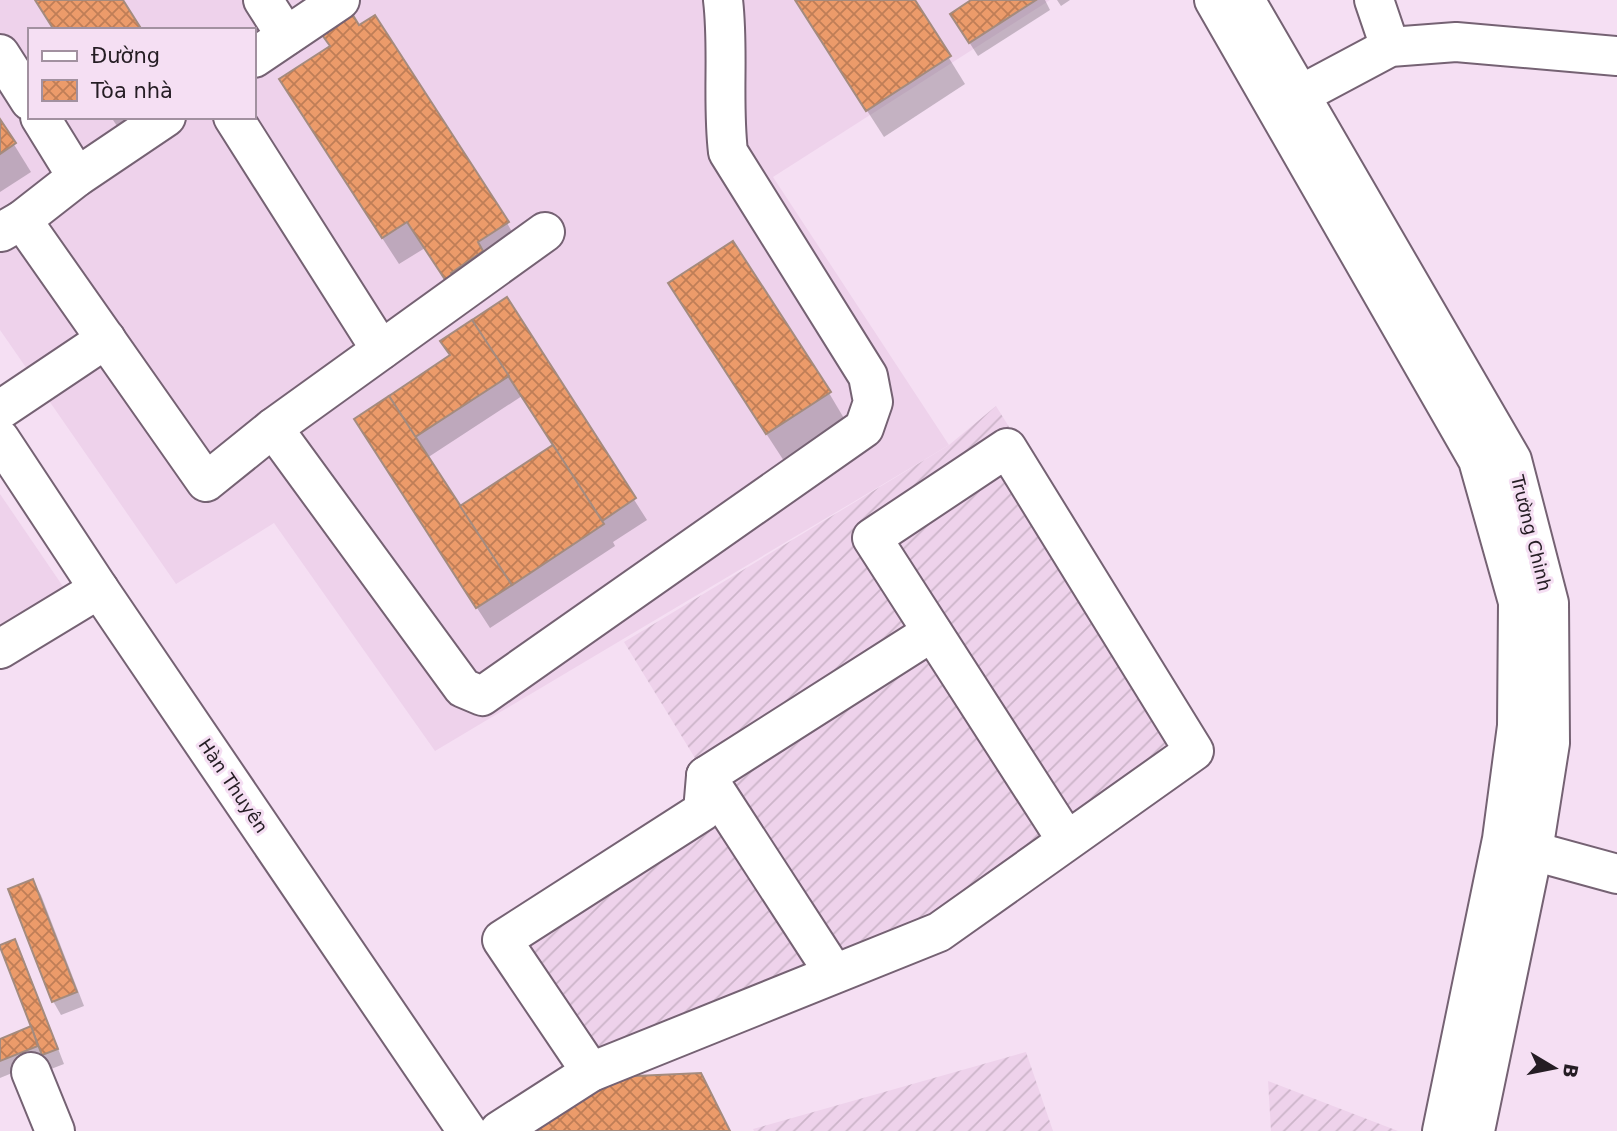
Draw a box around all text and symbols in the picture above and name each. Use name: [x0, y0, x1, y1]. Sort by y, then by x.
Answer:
legend: [28, 28, 256, 119]
text: Đường: [91, 44, 160, 68]
text: Tòa nhà: [90, 79, 173, 103]
street label: Trường Chinh: [1507, 472, 1556, 593]
street label: Hàn Thuyên: [194, 735, 272, 837]
north arrow: [1519, 1033, 1589, 1103]
text: B: [1559, 1062, 1583, 1080]

